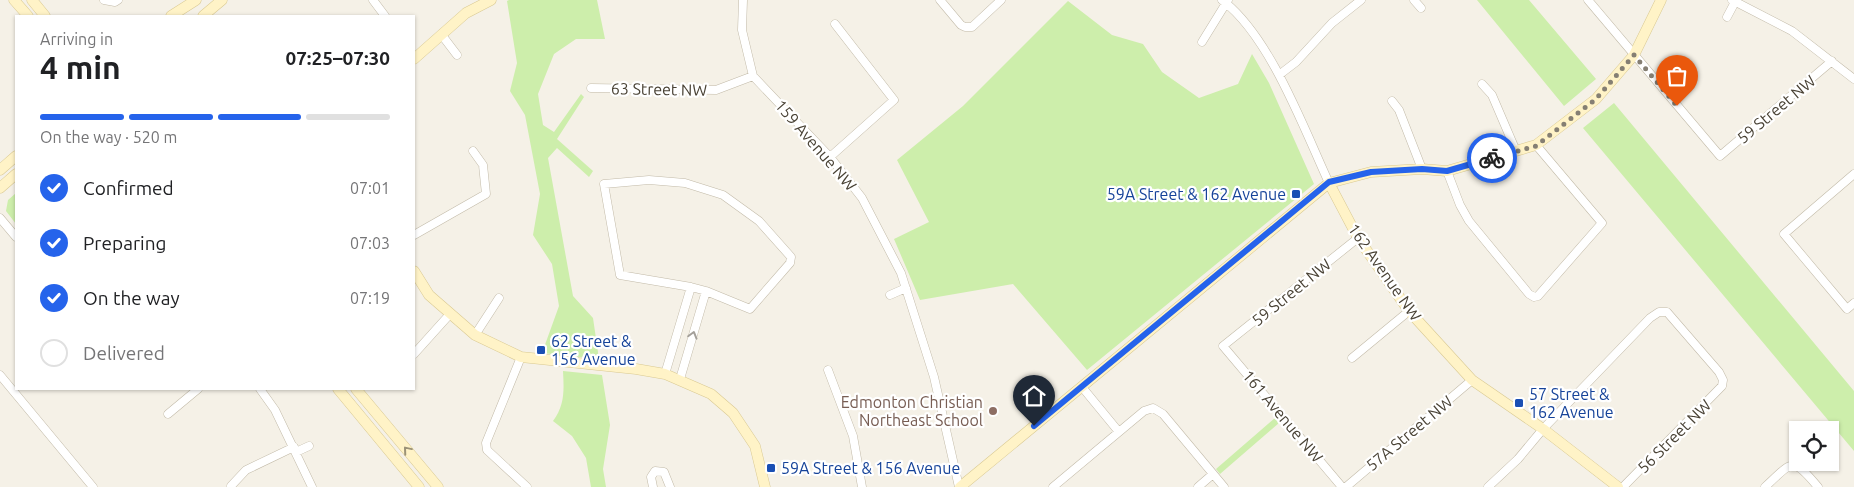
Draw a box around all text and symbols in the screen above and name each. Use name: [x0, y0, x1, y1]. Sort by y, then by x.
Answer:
text: Arriving in: [40, 30, 113, 48]
text: 07:25–07:30: [285, 47, 390, 69]
text: 4 min: [40, 49, 121, 85]
pin: [1656, 55, 1698, 106]
icon: bag: [1663, 62, 1691, 90]
street label: 59 Street NW: [1733, 71, 1819, 147]
street label: 63 Street NW: [611, 79, 707, 99]
street label: 159 Avenue NW: [772, 96, 860, 194]
text: On the way · 520 m: [40, 128, 177, 146]
courier: [1467, 133, 1517, 183]
icon: bike: [1478, 144, 1506, 172]
icon: check: [40, 174, 68, 202]
text: Confirmed: [83, 177, 174, 199]
text: 07:01: [350, 179, 390, 197]
place label: 59A Street & 162 Avenue: [1107, 185, 1286, 203]
marker: 59A Street & 162 Avenue: [1290, 188, 1302, 200]
street label: 162 Avenue NW: [1345, 220, 1425, 324]
icon: check: [40, 229, 68, 257]
text: Preparing: [83, 232, 167, 254]
text: 07:03: [350, 234, 390, 252]
street label: 59 Street NW: [1248, 255, 1334, 329]
icon: check: [40, 284, 68, 312]
text: On the way: [83, 287, 180, 309]
text: 07:19: [350, 289, 390, 307]
place label: 62 Street & 156 Avenue: [551, 332, 636, 368]
one-way arrow: [688, 332, 698, 340]
text: Delivered: [83, 342, 165, 364]
marker: 62 Street & 156 Avenue: [535, 344, 547, 356]
street label: 161 Avenue NW: [1239, 366, 1327, 466]
pin: [1013, 375, 1055, 426]
icon: home: [1020, 382, 1048, 410]
place label: 57 Street & 162 Avenue: [1529, 385, 1614, 421]
street label: 57A Street NW: [1362, 392, 1456, 474]
place label: Edmonton Christian Northeast School: [841, 393, 983, 429]
street label: 56 Street NW: [1634, 395, 1715, 476]
marker: 57 Street & 162 Avenue: [1513, 397, 1525, 409]
marker: Edmonton Christian Northeast School: [987, 405, 999, 417]
map controls: [1789, 421, 1839, 471]
button: locate: [1789, 421, 1839, 471]
one-way arrow: [403, 446, 412, 455]
place label: 59A Street & 156 Avenue: [781, 459, 960, 477]
marker: 59A Street & 156 Avenue: [765, 462, 777, 474]

